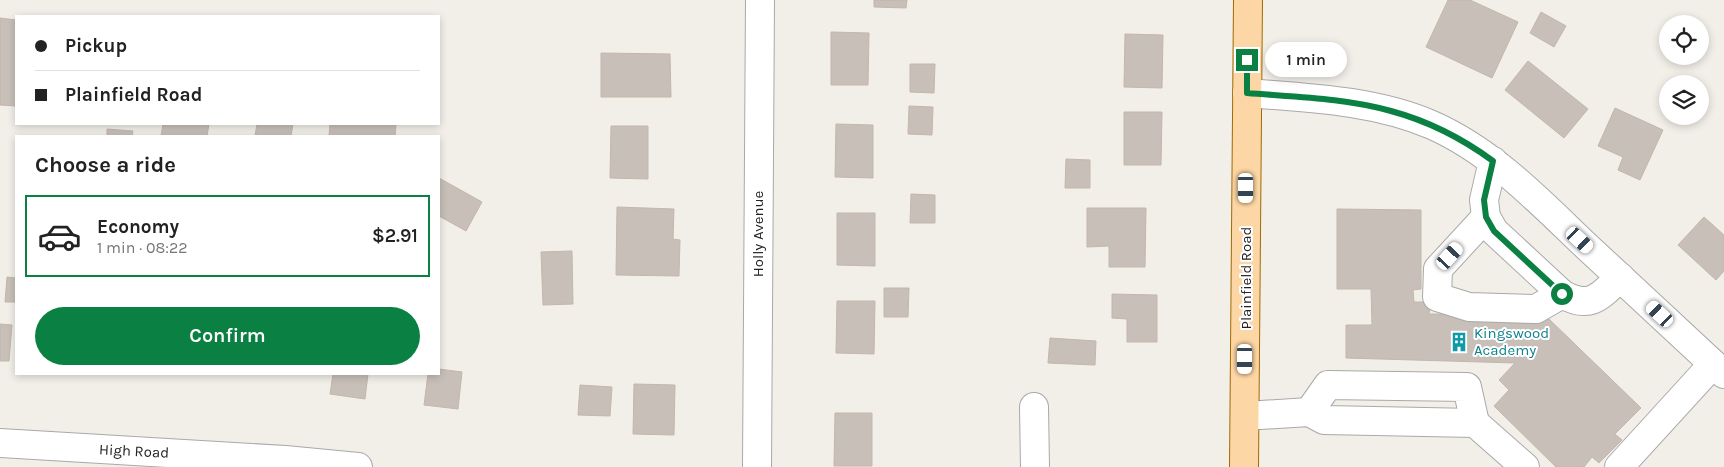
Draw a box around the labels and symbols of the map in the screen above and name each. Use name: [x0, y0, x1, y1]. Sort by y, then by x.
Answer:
callout: 1 min: [1264, 42, 1347, 78]
route end: [1236, 49, 1258, 71]
car: [1238, 173, 1253, 203]
street label: Holly Avenue: [749, 191, 767, 277]
car: [1563, 224, 1596, 256]
street label: Plainfield Road: [1237, 227, 1255, 329]
car: [1434, 240, 1465, 272]
route start: [1551, 283, 1573, 305]
car: [1643, 298, 1676, 330]
place label: Kingswood Academy: [1474, 324, 1549, 359]
building icon: Kingswood Academy: [1448, 331, 1470, 353]
car: [1237, 344, 1252, 374]
street label: High Road: [99, 440, 169, 462]

